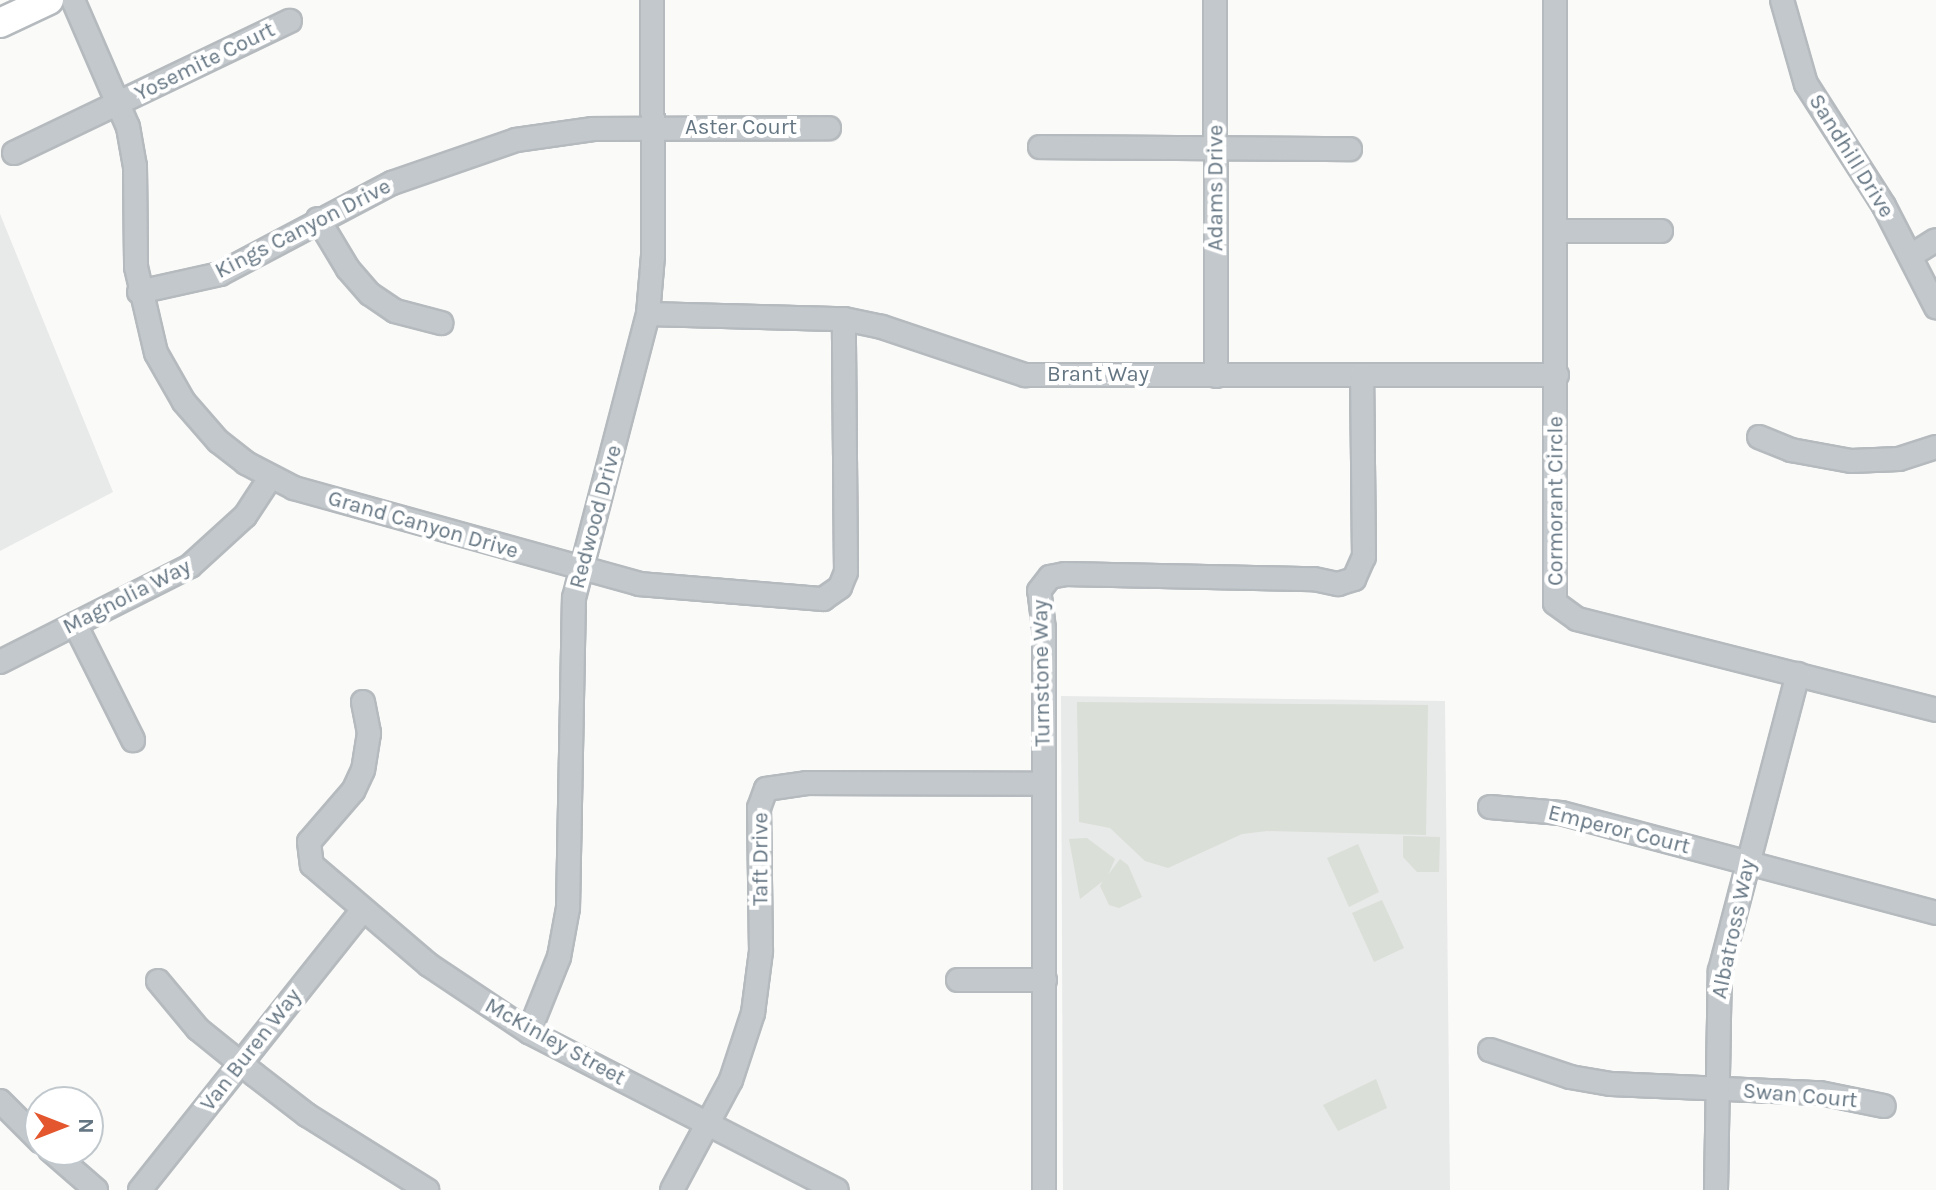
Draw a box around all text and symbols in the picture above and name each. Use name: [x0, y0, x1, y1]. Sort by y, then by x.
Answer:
street label: Yosemite Court: [131, 17, 279, 107]
street label: Sandhill Drive: [1803, 89, 1899, 223]
street label: Aster Court: [685, 115, 797, 141]
street label: Adams Drive: [1203, 125, 1229, 251]
street label: Kings Canyon Drive: [211, 173, 395, 285]
street label: Brant Way: [1047, 362, 1149, 388]
street label: Cormorant Circle: [1543, 416, 1569, 586]
street label: Redwood Drive: [564, 442, 628, 592]
street label: Grand Canyon Drive: [325, 485, 521, 565]
street label: Magnolia Way: [59, 553, 195, 641]
street label: Turnstone Way: [1028, 599, 1056, 747]
street label: Emperor Court: [1545, 800, 1693, 860]
street label: Taft Drive: [748, 812, 774, 906]
street label: Albatross Way: [1706, 857, 1762, 1001]
street label: Van Buren Way: [195, 983, 307, 1117]
street label: McKinley Street: [480, 993, 630, 1091]
street label: Swan Court: [1742, 1078, 1858, 1114]
north arrow: [24, 1086, 104, 1166]
text: N: [73, 1118, 99, 1134]

